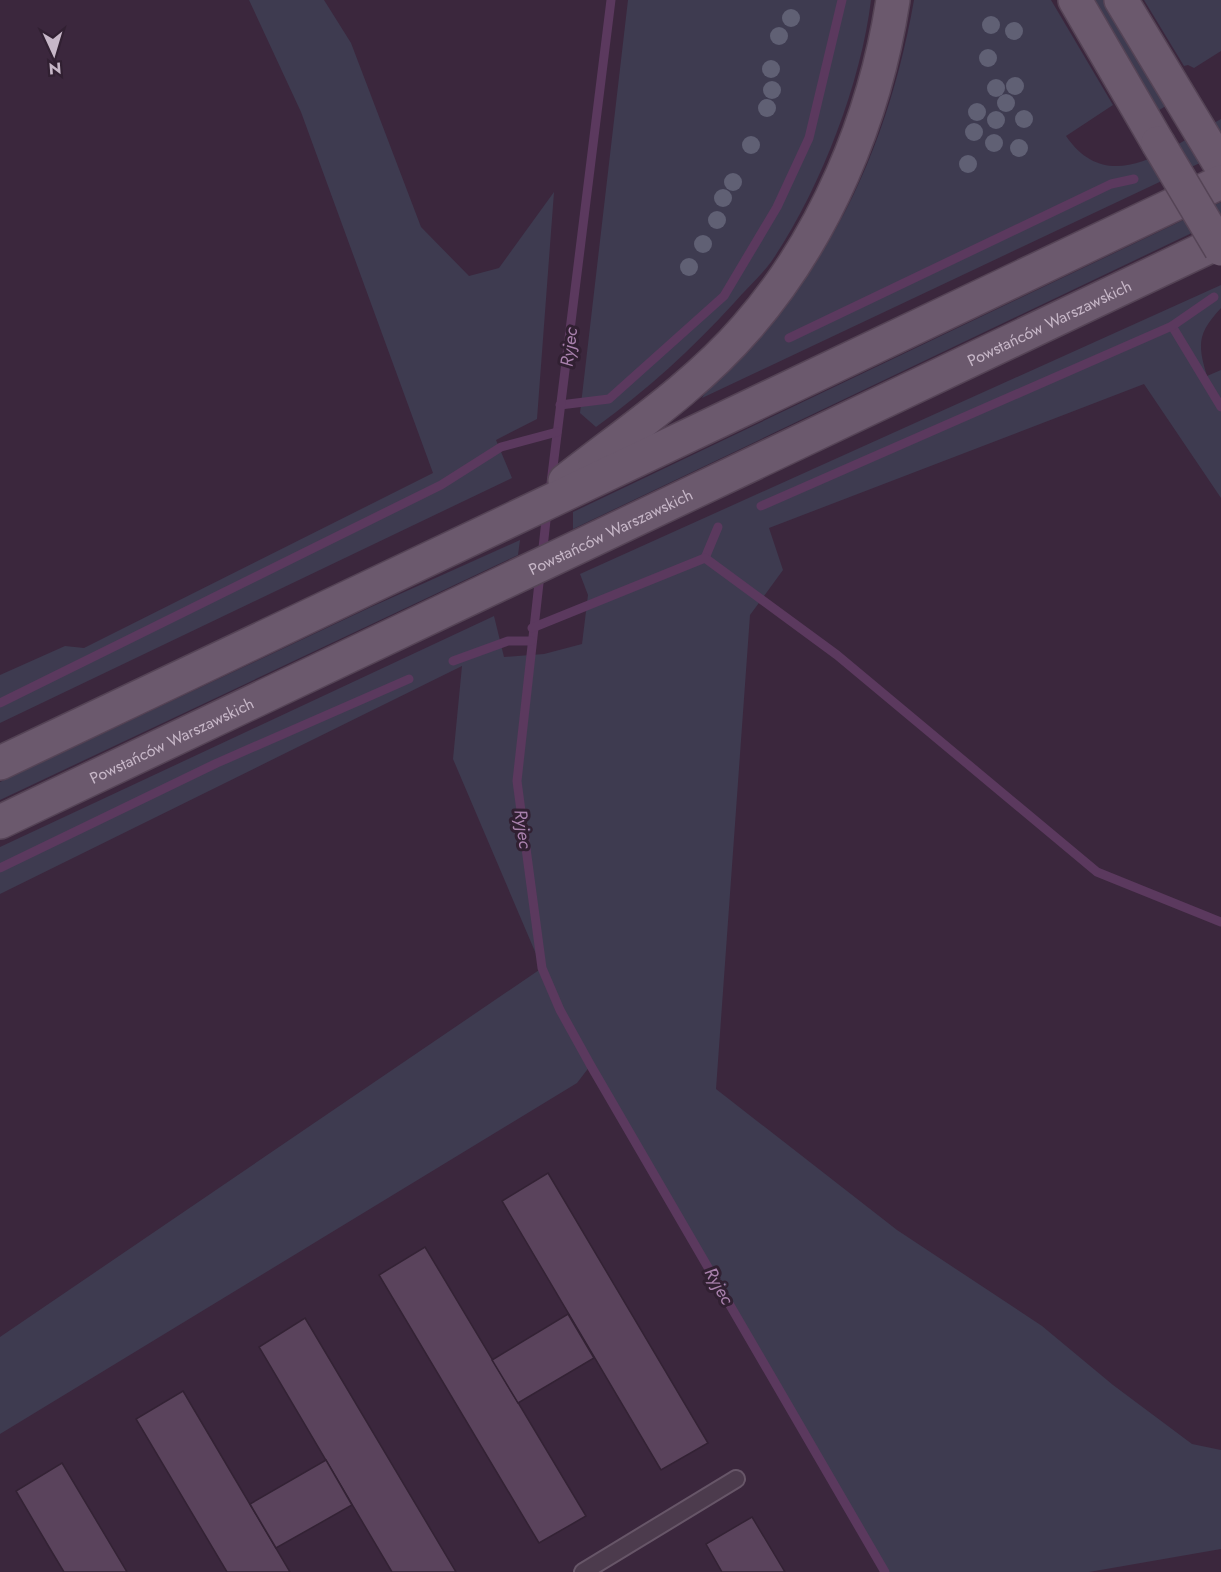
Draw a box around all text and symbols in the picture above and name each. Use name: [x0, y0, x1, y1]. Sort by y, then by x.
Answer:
north arrow: [24, 24, 84, 84]
text: N: [48, 57, 62, 80]
street label: Powstańców Warszawskich: [964, 274, 1135, 372]
water label: Ryjec: [554, 325, 584, 368]
street label: Powstańców Warszawskich: [525, 483, 697, 581]
street label: Powstańców Warszawskich: [86, 692, 258, 790]
water label: Ryjec: [507, 808, 539, 851]
water label: Ryjec: [698, 1263, 740, 1310]

